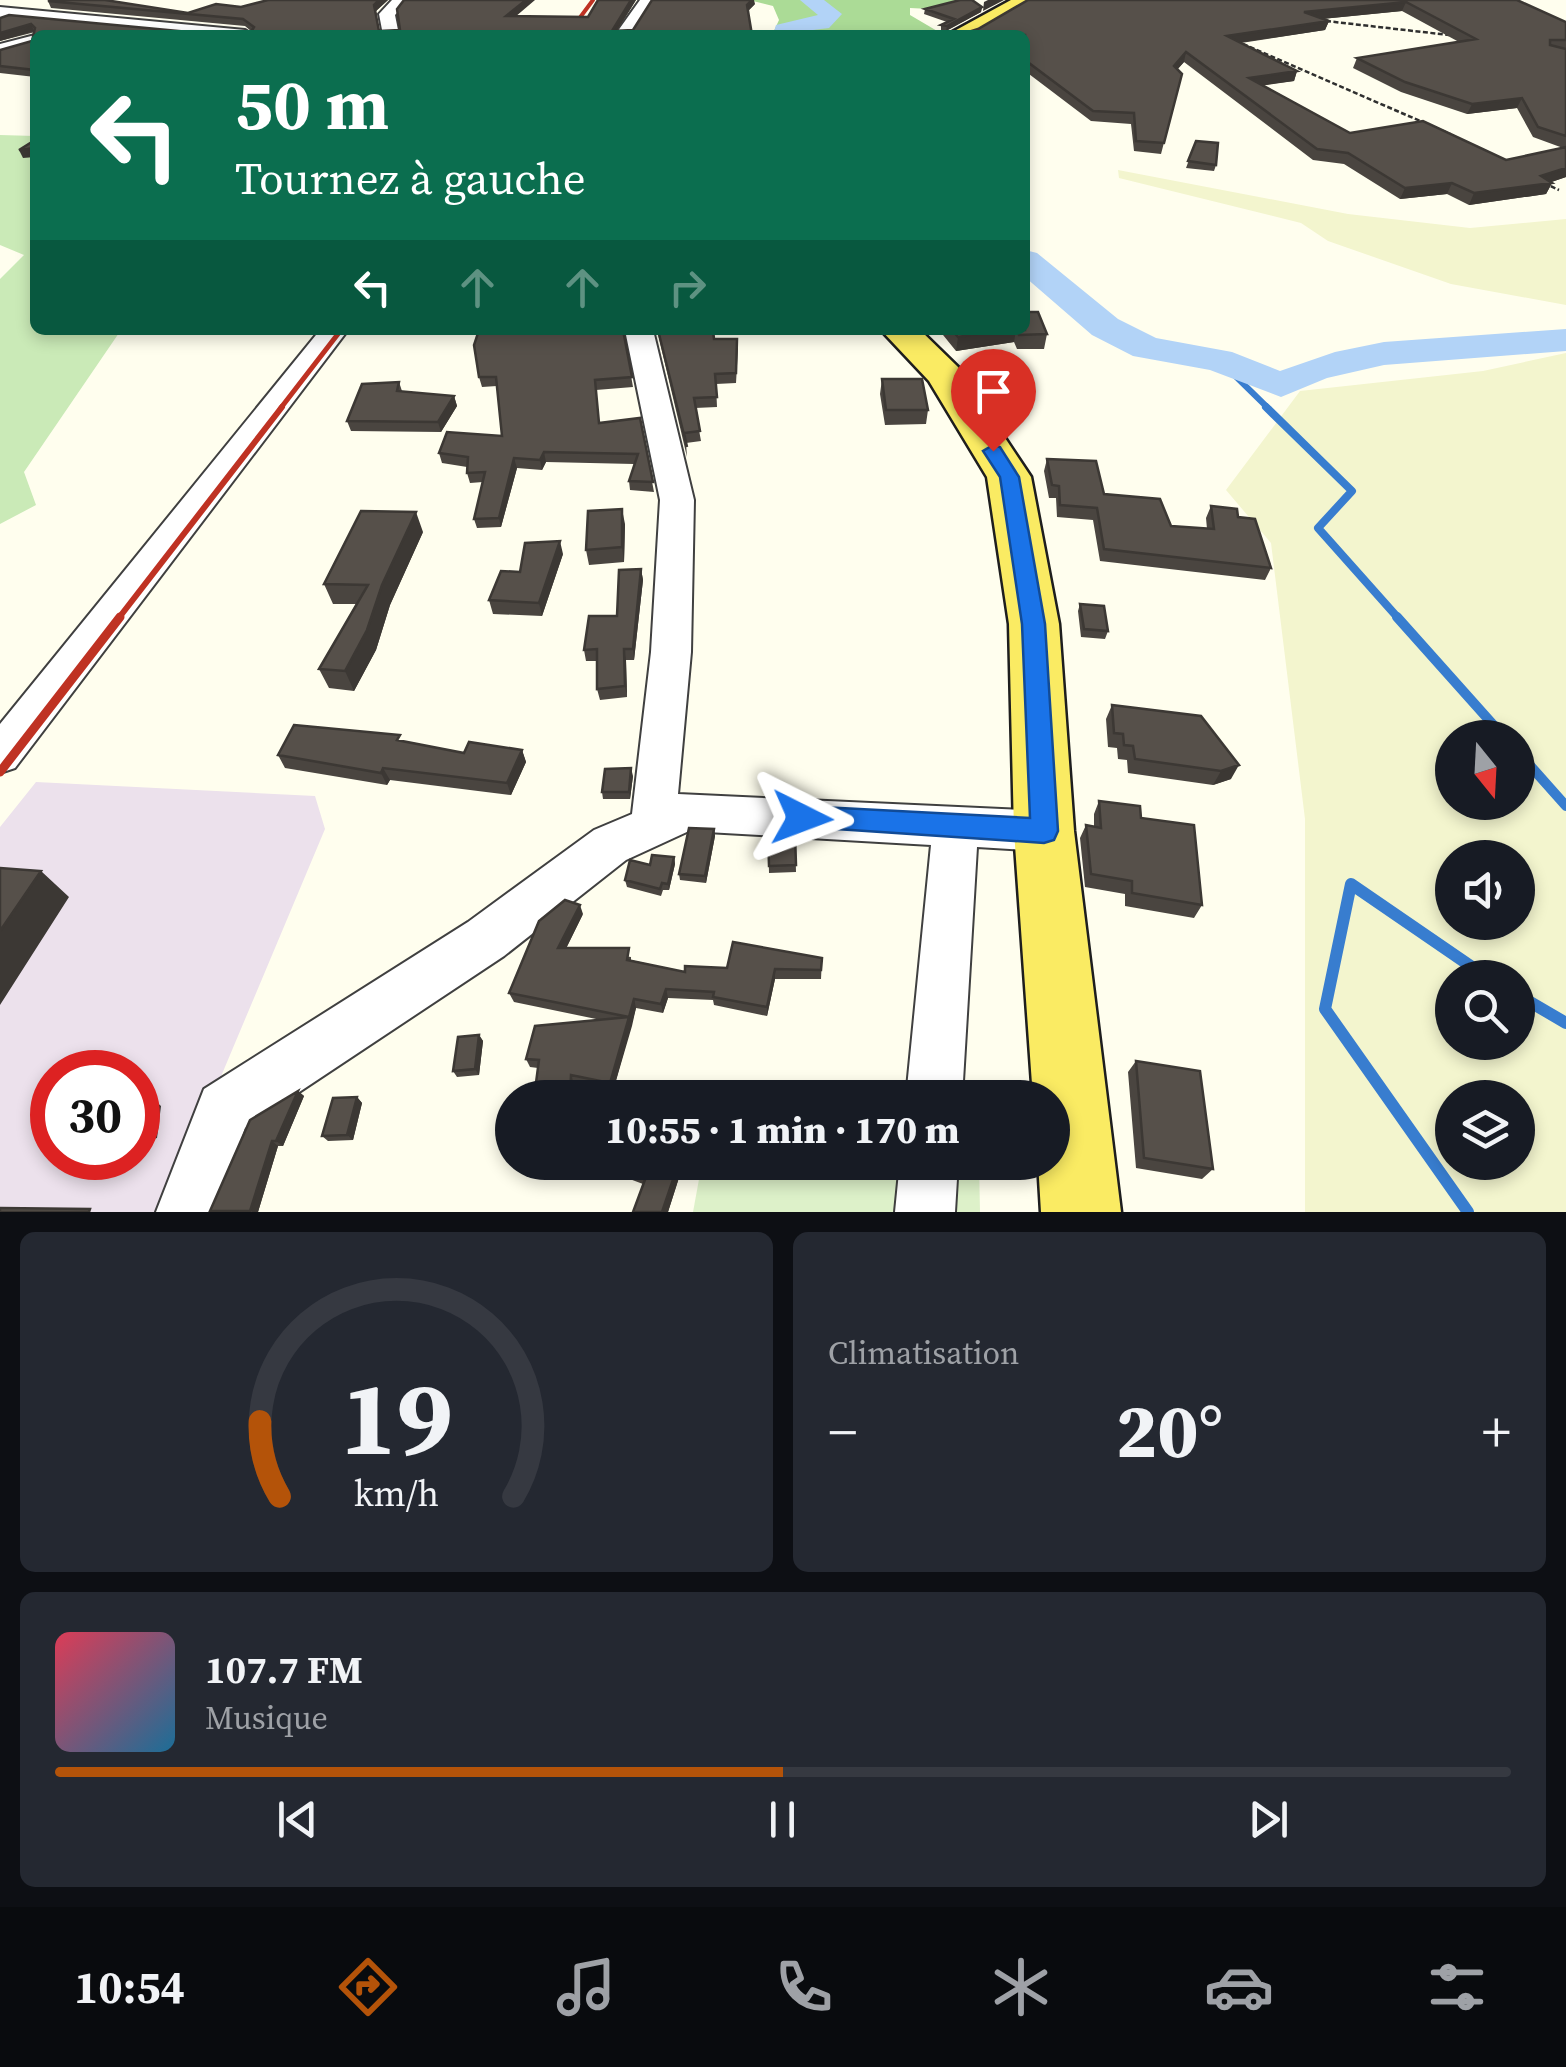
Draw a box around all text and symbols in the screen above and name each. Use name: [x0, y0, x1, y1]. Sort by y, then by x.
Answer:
text: 50 m: [235, 56, 389, 152]
icon: left: [70, 70, 200, 200]
text: Tournez à gauche: [235, 147, 586, 209]
icon: left: [345, 260, 400, 315]
icon: ahead: [450, 260, 505, 315]
icon: ahead: [555, 260, 610, 315]
icon: right: [660, 260, 715, 315]
pin: [951, 349, 1036, 452]
icon: arrive: [966, 364, 1021, 419]
north arrow: [1435, 720, 1535, 820]
map controls: [1435, 720, 1535, 1180]
position arrow: [750, 766, 854, 870]
button: sound: [1435, 840, 1535, 940]
button: search: [1435, 960, 1535, 1060]
speed limit sign: 30: [30, 1050, 160, 1180]
button: layers: [1435, 1080, 1535, 1180]
text: 10:55 · 1 min · 170 m: [605, 1104, 960, 1156]
text: Climatisation: [828, 1331, 1019, 1375]
text: 19: [340, 1346, 453, 1489]
text: 20°: [1116, 1379, 1223, 1482]
text: −: [828, 1394, 857, 1469]
text: +: [1482, 1394, 1511, 1469]
text: km/h: [354, 1469, 439, 1518]
text: 107.7 FM: [205, 1644, 363, 1696]
text: Musique: [205, 1696, 328, 1740]
icon: previous: [270, 1792, 325, 1847]
icon: pause: [755, 1792, 810, 1847]
icon: next: [1241, 1792, 1296, 1847]
icon: directions: [333, 1952, 403, 2022]
icon: music: [551, 1952, 621, 2022]
icon: phone: [769, 1952, 839, 2022]
icon: climate: [986, 1952, 1056, 2022]
icon: car: [1204, 1952, 1274, 2022]
icon: filters: [1422, 1952, 1492, 2022]
text: 10:54: [74, 1956, 185, 2018]

